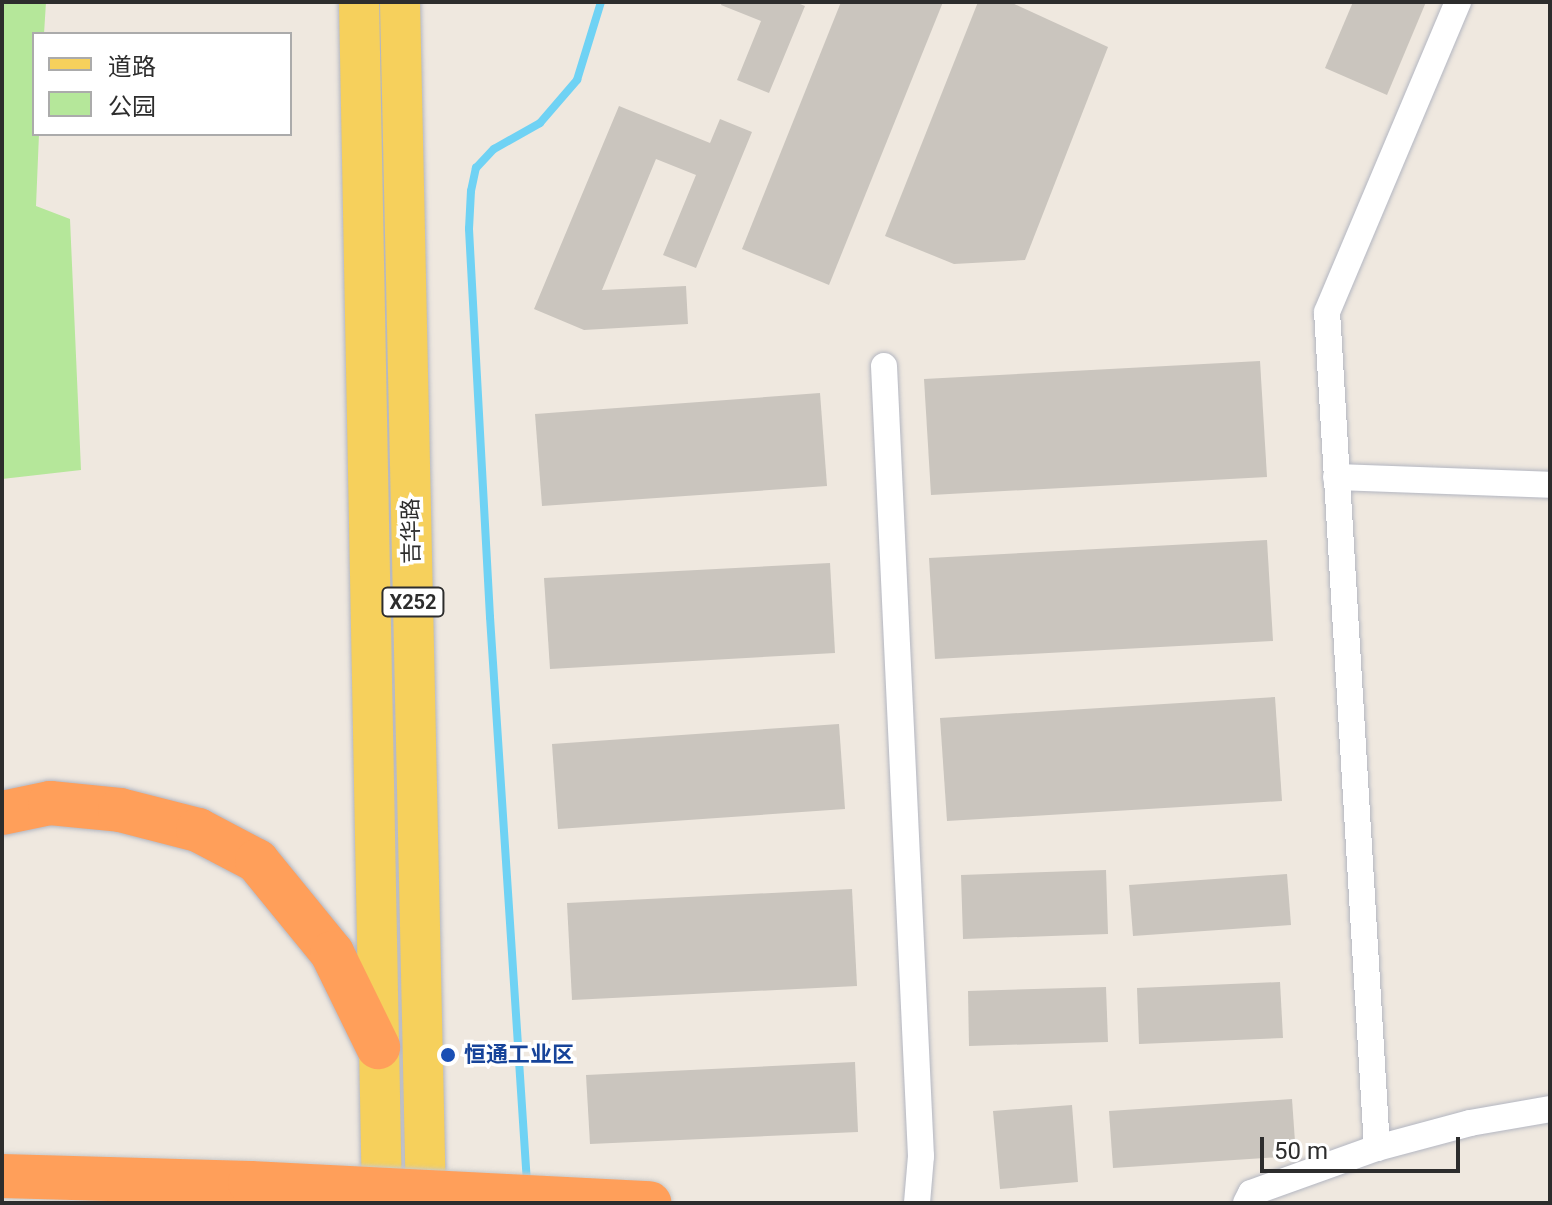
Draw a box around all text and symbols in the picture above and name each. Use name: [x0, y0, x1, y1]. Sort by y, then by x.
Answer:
legend: [32, 32, 292, 136]
text: 道路: [108, 53, 156, 81]
text: 公园: [108, 93, 156, 121]
street label: 吉华路: [397, 498, 425, 564]
road number: X252: [381, 586, 445, 618]
place label: 恒通工业区: [464, 1042, 574, 1068]
marker: 恒通工业区: [439, 1046, 457, 1064]
scale bar: [1264, 1121, 1464, 1171]
text: 50 m: [1274, 1137, 1328, 1165]

